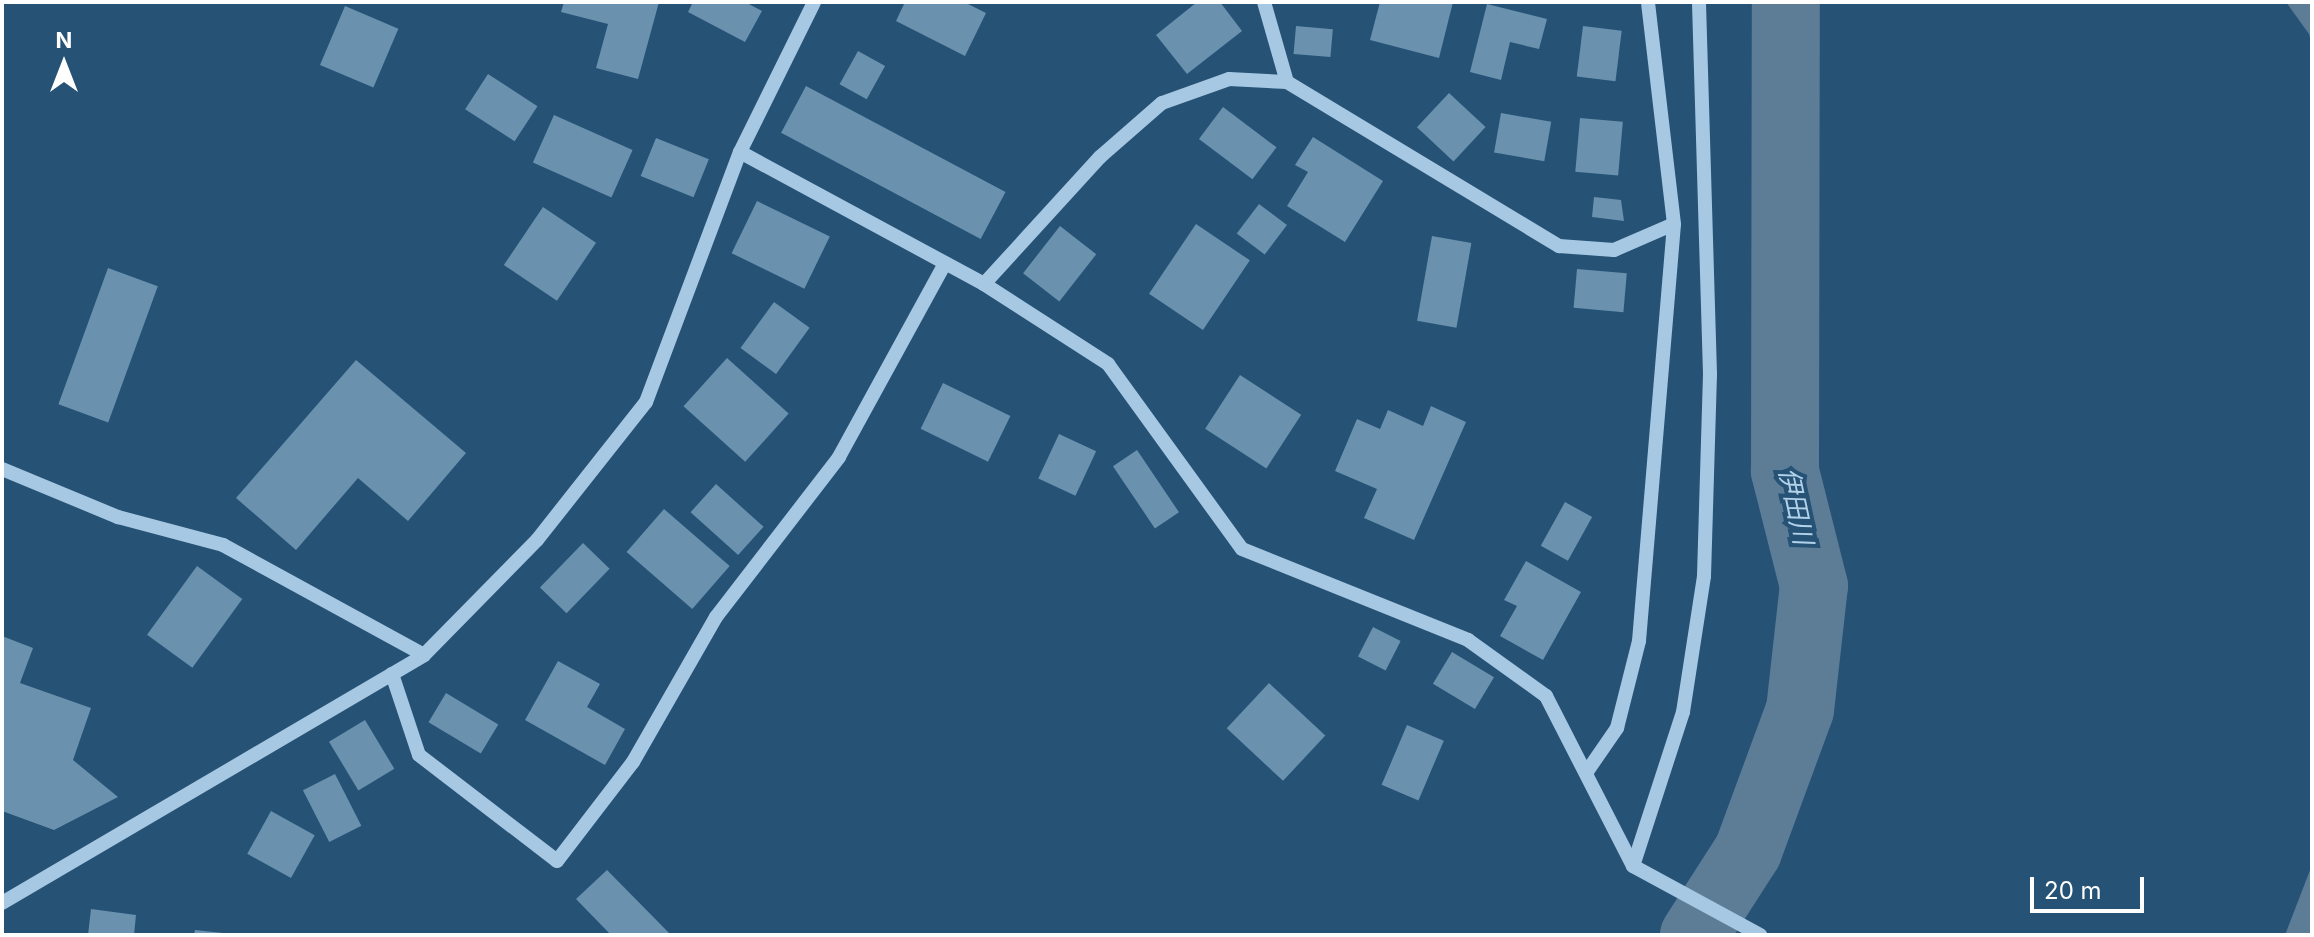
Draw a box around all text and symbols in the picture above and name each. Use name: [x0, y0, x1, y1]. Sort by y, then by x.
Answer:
north arrow: [24, 24, 104, 104]
text: N: [56, 27, 72, 53]
water label: 伊田川: [1773, 465, 1819, 547]
scale bar: [2034, 861, 2148, 911]
text: 20 m: [2044, 876, 2102, 905]

